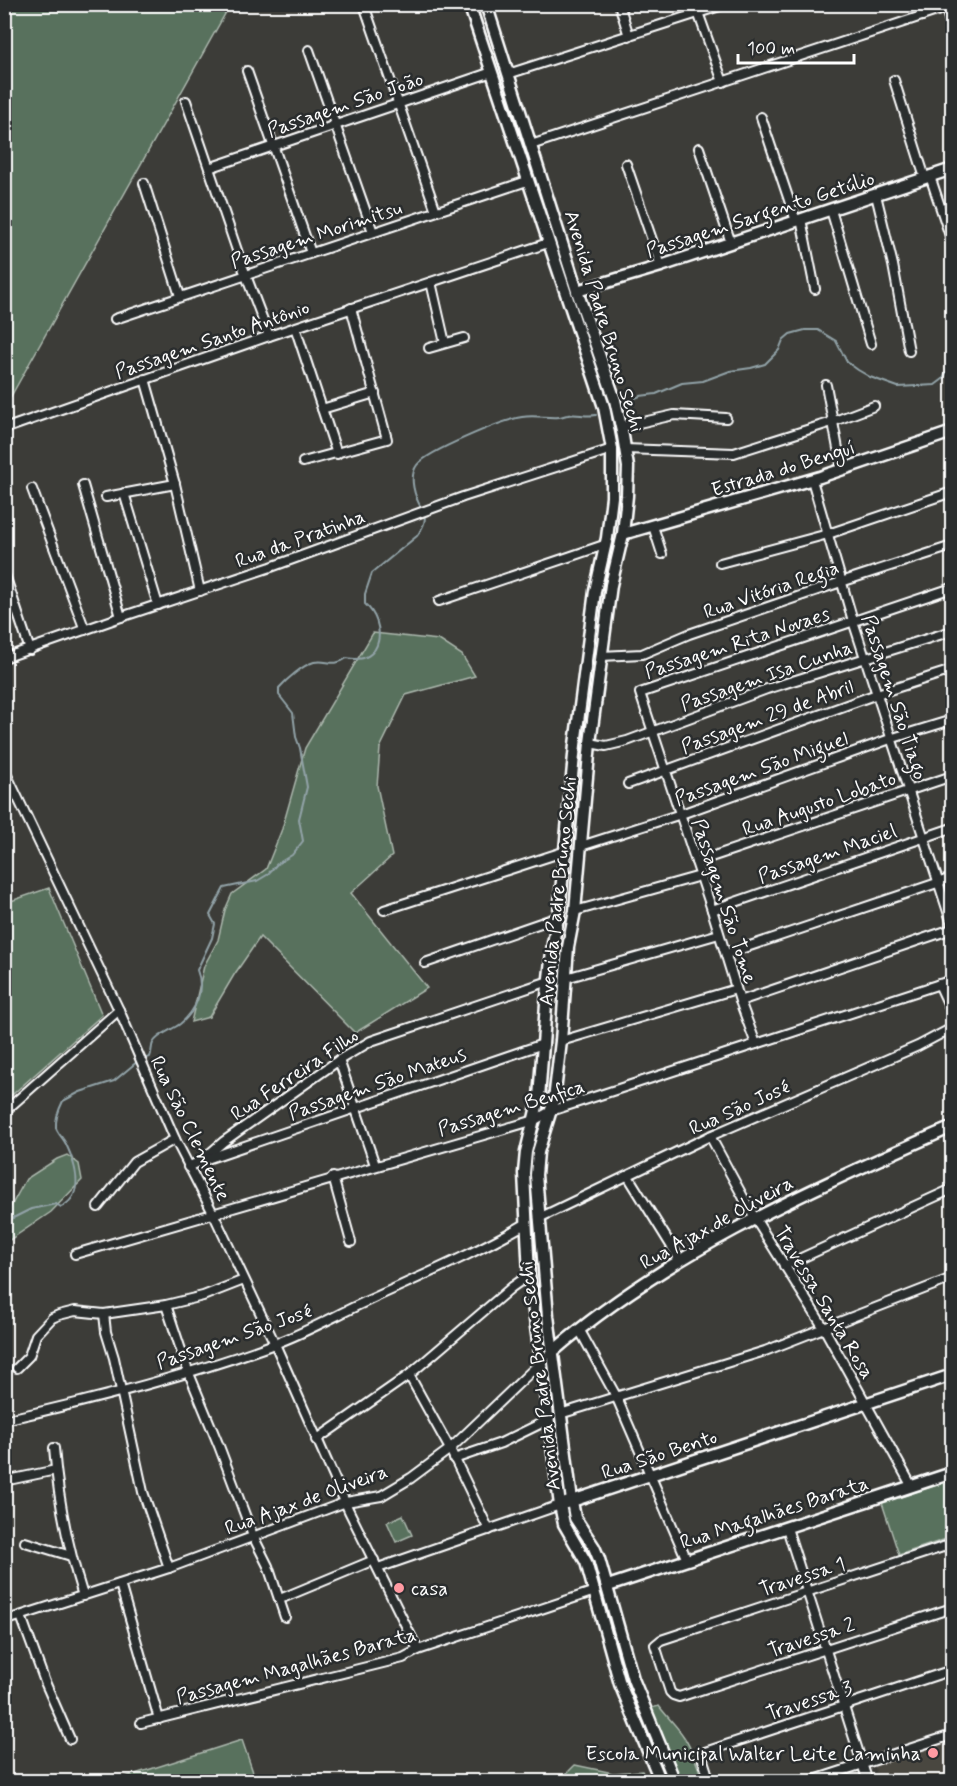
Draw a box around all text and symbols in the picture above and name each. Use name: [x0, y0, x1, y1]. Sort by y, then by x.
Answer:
scale bar: [738, 27, 854, 65]
text: 100 m: [747, 37, 795, 61]
street label: Passagem São João: [264, 66, 427, 145]
street label: Passagem Sargento Getúlio: [643, 166, 879, 267]
street label: Passagem Morimitsu: [227, 195, 406, 276]
street label: Avenida Padre Bruno Sechi: [557, 207, 650, 436]
street label: Passagem Santo Antônio: [112, 294, 313, 386]
street label: Estrada do Benguí: [708, 435, 859, 505]
street label: Rua da Pratinha: [232, 503, 369, 575]
street label: Rua Vitória Regia: [700, 555, 844, 628]
street label: Passagem Rita Novaes: [641, 601, 834, 686]
street label: Passagem São Tiago: [852, 611, 933, 784]
street label: Passagem Isa Cunha: [677, 634, 856, 719]
street label: Passagem 29 de Abril: [678, 674, 857, 761]
street label: Passagem São Miguel: [671, 726, 853, 815]
street label: Rua Augusto Lobato: [739, 765, 900, 843]
street label: Avenida Padre Bruno Sechi: [533, 775, 584, 1007]
street label: Passagem São Tome: [684, 815, 763, 988]
street label: Passagem Maciel: [755, 818, 901, 891]
street label: Rua Ferreira Filho: [226, 1023, 364, 1128]
street label: Passagem São Mateus: [285, 1041, 470, 1128]
street label: Rua São Clemente: [143, 1052, 237, 1206]
street label: Passagem Benfica: [435, 1073, 588, 1144]
street label: Rua São José: [685, 1074, 794, 1143]
street label: Rua Ajax de Oliveira: [635, 1170, 798, 1277]
street label: Travessa Santa Rosa: [767, 1221, 880, 1384]
street label: Avenida Padre Bruno Sechi: [513, 1260, 568, 1492]
street label: Passagem São José: [153, 1298, 316, 1377]
street label: Rua São Bento: [598, 1424, 721, 1487]
street label: Rua Ajax de Oliveira: [221, 1458, 392, 1542]
street label: Rua Magalhães Barata: [677, 1470, 873, 1559]
street label: Travessa 1: [756, 1551, 849, 1604]
place label: casa: [411, 1576, 448, 1603]
marker: casa: [392, 1581, 406, 1595]
street label: Travessa 2: [765, 1612, 859, 1665]
street label: Passagem Magalhães Barata: [173, 1621, 419, 1712]
street label: Travessa 3: [763, 1675, 856, 1728]
place label: Escola Municipal Walter Leite Caminha: [585, 1741, 921, 1768]
marker: Escola Municipal Walter Leite Caminha: [926, 1746, 940, 1760]

